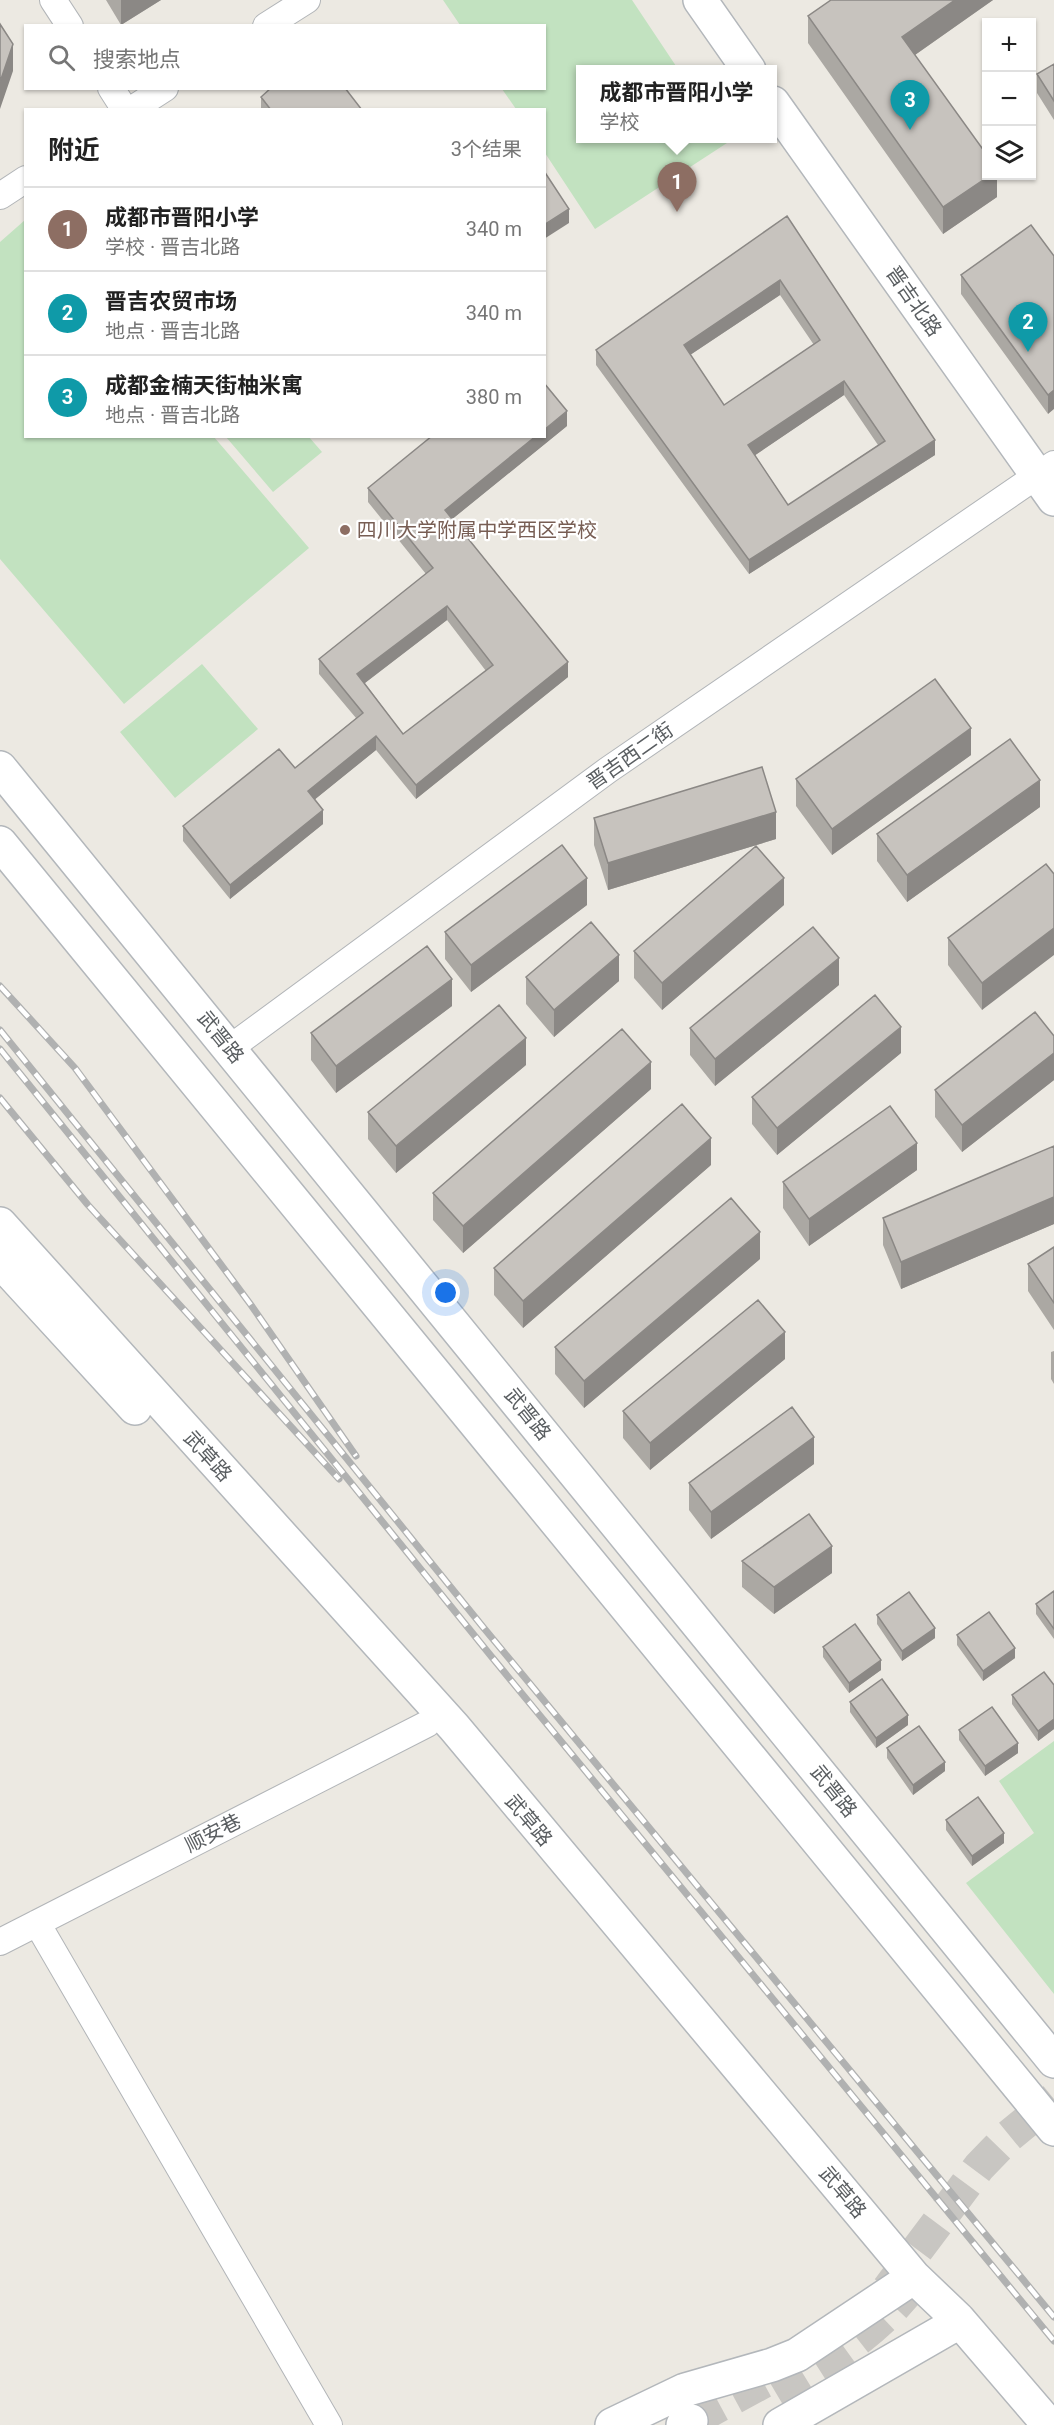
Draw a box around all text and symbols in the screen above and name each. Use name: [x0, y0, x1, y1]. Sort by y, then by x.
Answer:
map controls: [982, 18, 1036, 180]
button: +: [982, 18, 1036, 72]
search box: [24, 24, 546, 90]
icon: search: [45, 41, 78, 74]
text: 搜索地点: [93, 47, 181, 72]
popup: [576, 65, 777, 143]
button: −: [982, 72, 1036, 126]
text: 成都市晋阳小学: [599, 80, 754, 105]
pin: 3: [890, 80, 930, 130]
text: 学校: [599, 110, 639, 134]
button: layers: [982, 126, 1036, 180]
text: 附近: [48, 135, 100, 165]
text: 3个结果: [451, 137, 522, 161]
pin: 1: [658, 162, 696, 212]
text: 成都市晋阳小学: [105, 205, 259, 230]
text: 1: [62, 217, 73, 241]
text: 340 m: [466, 217, 522, 241]
text: 学校 · 晋吉北路: [105, 235, 240, 259]
street label: 晋吉北路: [881, 261, 947, 341]
text: 晋吉农贸市场: [105, 289, 237, 314]
text: 2: [62, 301, 73, 325]
text: 340 m: [466, 301, 522, 325]
pin: 2: [1008, 302, 1048, 352]
text: 地点 · 晋吉北路: [105, 319, 240, 343]
text: 成都金楠天街柚米寓: [105, 373, 303, 398]
text: 3: [62, 385, 73, 409]
text: 380 m: [466, 385, 522, 409]
text: 地点 · 晋吉北路: [105, 403, 240, 427]
place label: 四川大学附属中学西区学校: [357, 518, 597, 542]
marker: 四川大学附属中学西区学校: [338, 523, 352, 537]
street label: 晋吉西二街: [582, 717, 678, 795]
street label: 武晋路: [193, 1006, 249, 1068]
your location: [431, 1278, 460, 1307]
street label: 武晋路: [500, 1383, 556, 1445]
street label: 武草路: [179, 1426, 237, 1486]
street label: 武晋路: [806, 1760, 862, 1822]
street label: 武草路: [501, 1789, 557, 1851]
street label: 顺安巷: [181, 1809, 245, 1857]
street label: 武草路: [815, 2161, 871, 2223]

